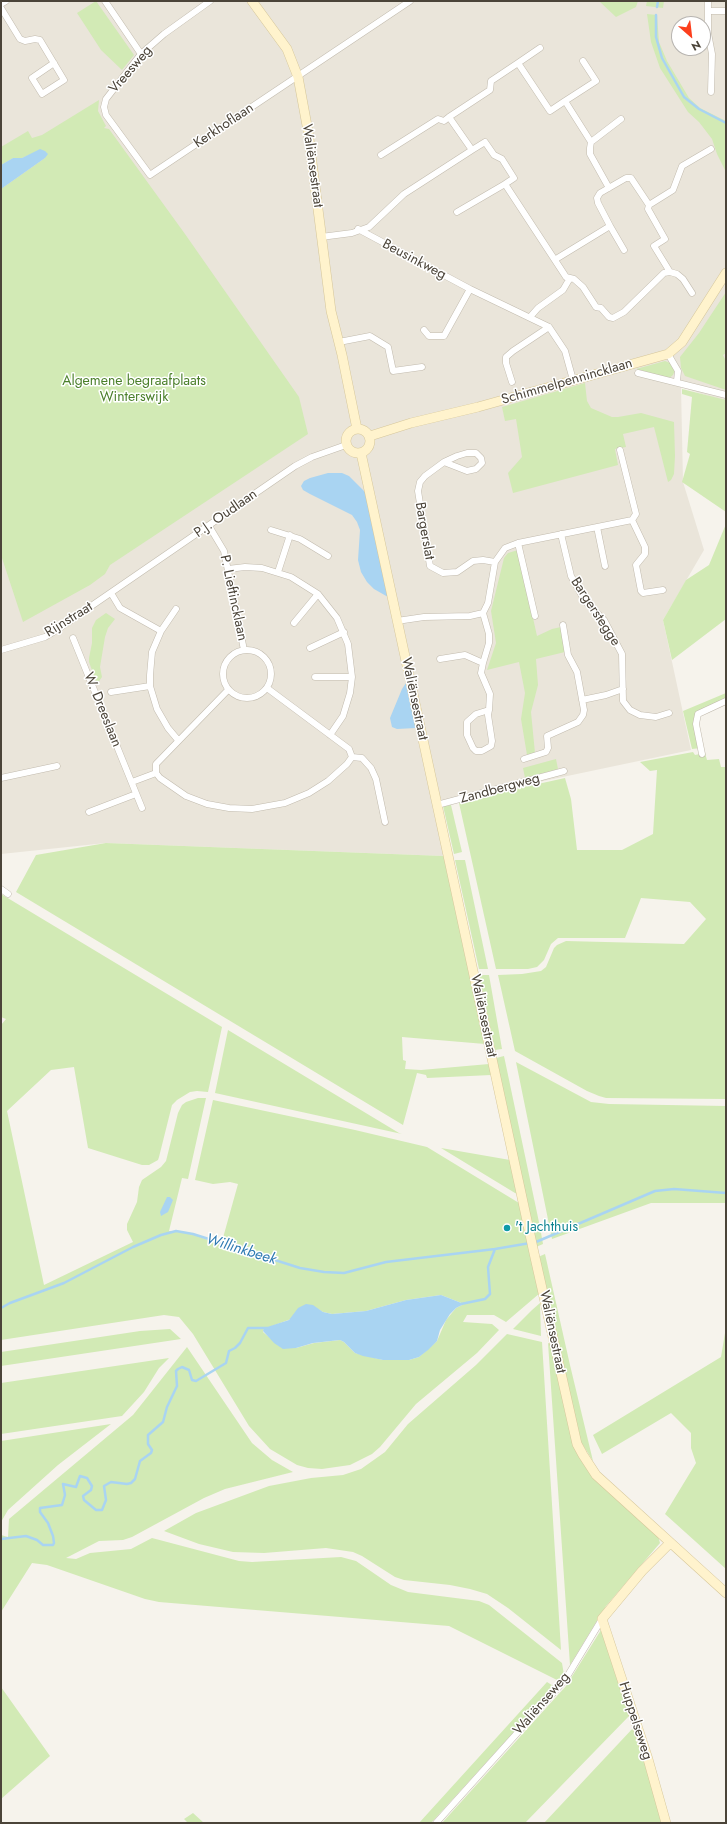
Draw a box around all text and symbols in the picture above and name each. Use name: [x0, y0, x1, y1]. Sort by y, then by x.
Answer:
north arrow: [671, 16, 711, 56]
text: N: [689, 37, 704, 55]
street label: Vreesweg: [106, 43, 156, 97]
street label: Kerkhoflaan: [191, 100, 257, 152]
street label: Waliënsestraat: [298, 123, 326, 209]
street label: Beusinkweg: [379, 236, 449, 284]
street label: Schimmelpennincklaan: [500, 355, 634, 409]
park label: Algemene begraafplaats Winterswijk: [62, 374, 206, 406]
street label: P.J. Oudlaan: [191, 486, 261, 542]
street label: Bargerslat: [411, 501, 437, 561]
street label: P. Lieftincklaan: [216, 553, 250, 643]
street label: Bargerstegge: [567, 575, 623, 649]
street label: Rijnstraat: [42, 599, 96, 641]
street label: Waliënsestraat: [397, 656, 431, 742]
street label: W. Dreeslaan: [79, 670, 125, 750]
street label: Zandbergweg: [458, 770, 542, 808]
street label: Waliënsestraat: [466, 973, 500, 1059]
place label: 't Jachthuis: [515, 1220, 578, 1236]
marker: 't Jachthuis: [502, 1223, 512, 1233]
water label: Willinkbeek: [204, 1231, 278, 1269]
street label: Waliënsestraat: [535, 1289, 569, 1375]
street label: Waliënseweg: [510, 1669, 574, 1739]
street label: Huppelseweg: [615, 1680, 655, 1762]

